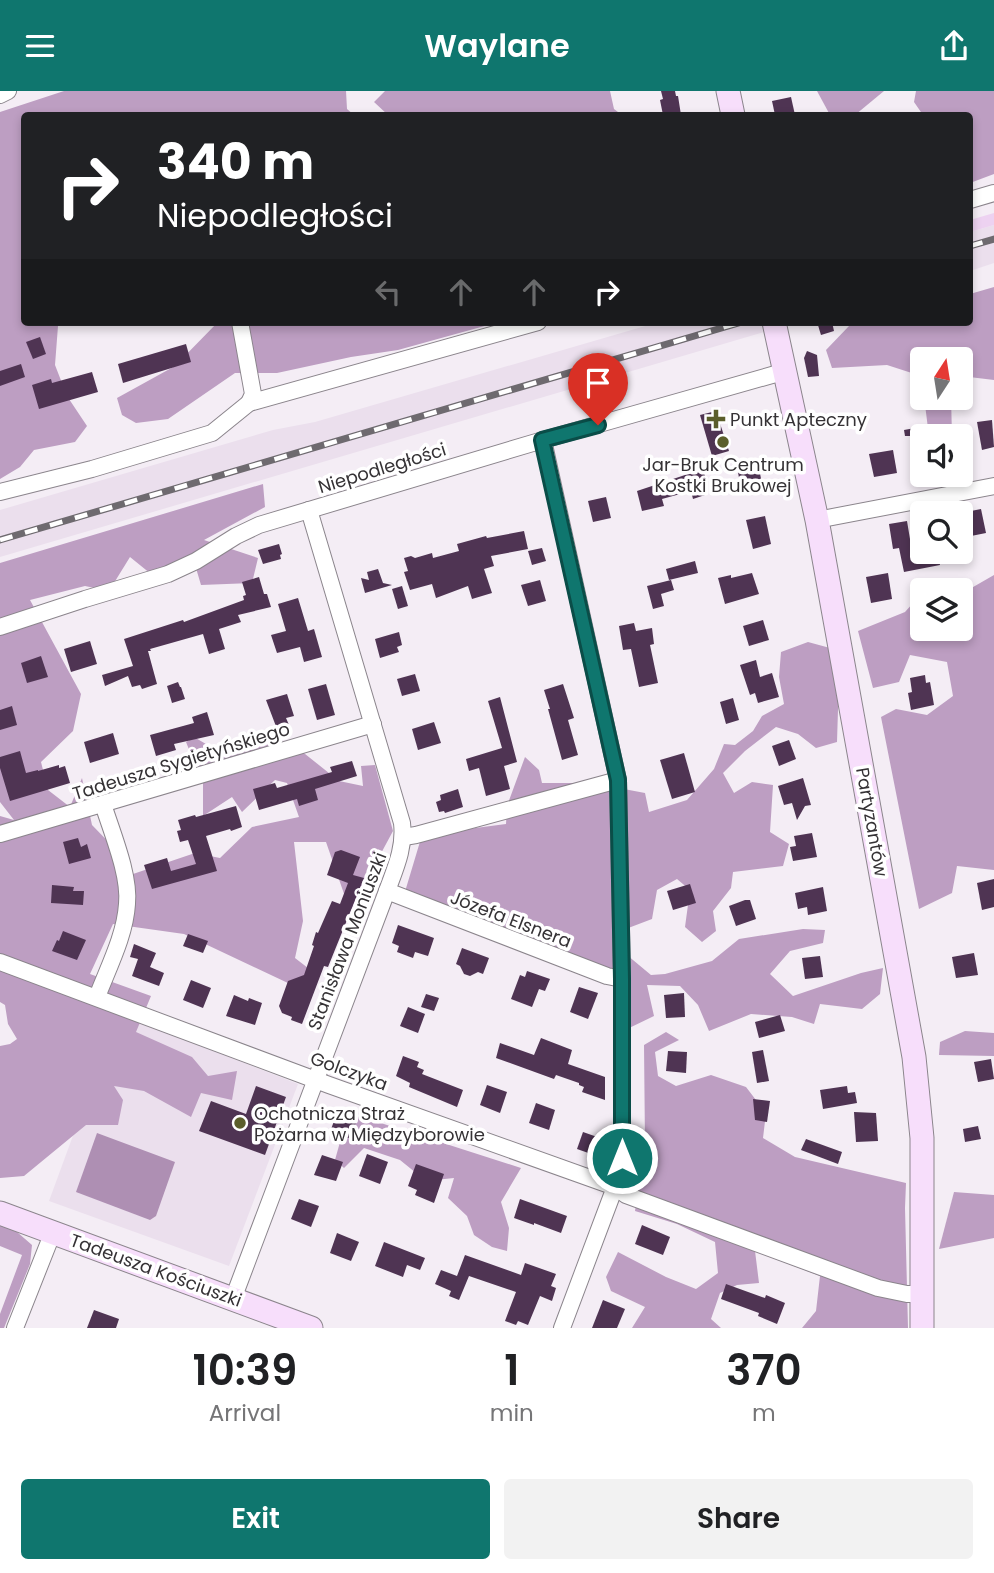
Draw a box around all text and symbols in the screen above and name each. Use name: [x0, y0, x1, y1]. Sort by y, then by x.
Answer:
text: Waylane: [424, 23, 570, 68]
icon: menu: [21, 27, 59, 65]
icon: share: [935, 27, 973, 65]
text: 340 m: [157, 128, 314, 196]
icon: right: [42, 140, 133, 231]
text: Niepodległości: [157, 193, 393, 238]
icon: left: [369, 273, 407, 311]
icon: ahead: [442, 273, 480, 311]
icon: ahead: [515, 273, 553, 311]
icon: right: [588, 273, 626, 311]
north arrow: [910, 347, 973, 409]
map controls: [910, 347, 973, 641]
pin: [568, 353, 628, 425]
icon: arrive: [579, 364, 617, 402]
place label: Punkt Apteczny: [730, 407, 867, 432]
marker: Punkt Apteczny: [708, 411, 724, 427]
button: sound: [910, 424, 973, 487]
marker: Jar-Bruk Centrum Kostki Brukowej: [715, 434, 731, 450]
street label: Niepodległości: [315, 437, 449, 499]
place label: Jar-Bruk Centrum Kostki Brukowej: [642, 452, 804, 498]
button: search: [910, 501, 973, 564]
button: layers: [910, 578, 973, 641]
street label: Tadeusza Sygietyńskiego: [69, 716, 293, 806]
street label: Partyzantów: [850, 765, 894, 879]
street label: Stanisława Moniuszki: [301, 848, 393, 1034]
street label: Józefa Elsnera: [447, 884, 575, 954]
street label: Golczyka: [307, 1045, 391, 1097]
place label: Ochotnicza Straż Pożarna w Międzyborowie: [254, 1101, 485, 1147]
marker: Ochotnicza Straż Pożarna w Międzyborowie: [232, 1115, 248, 1131]
position arrow: [585, 1121, 659, 1195]
street label: Tadeusza Kościuszki: [67, 1227, 245, 1313]
text: 10:39: [192, 1341, 297, 1400]
text: 1: [504, 1341, 519, 1400]
text: 370: [726, 1341, 802, 1400]
text: Arrival: [209, 1397, 281, 1429]
text: min: [490, 1397, 534, 1429]
text: m: [752, 1397, 776, 1429]
button: Exit: [21, 1479, 490, 1559]
button: Share: [504, 1479, 973, 1559]

